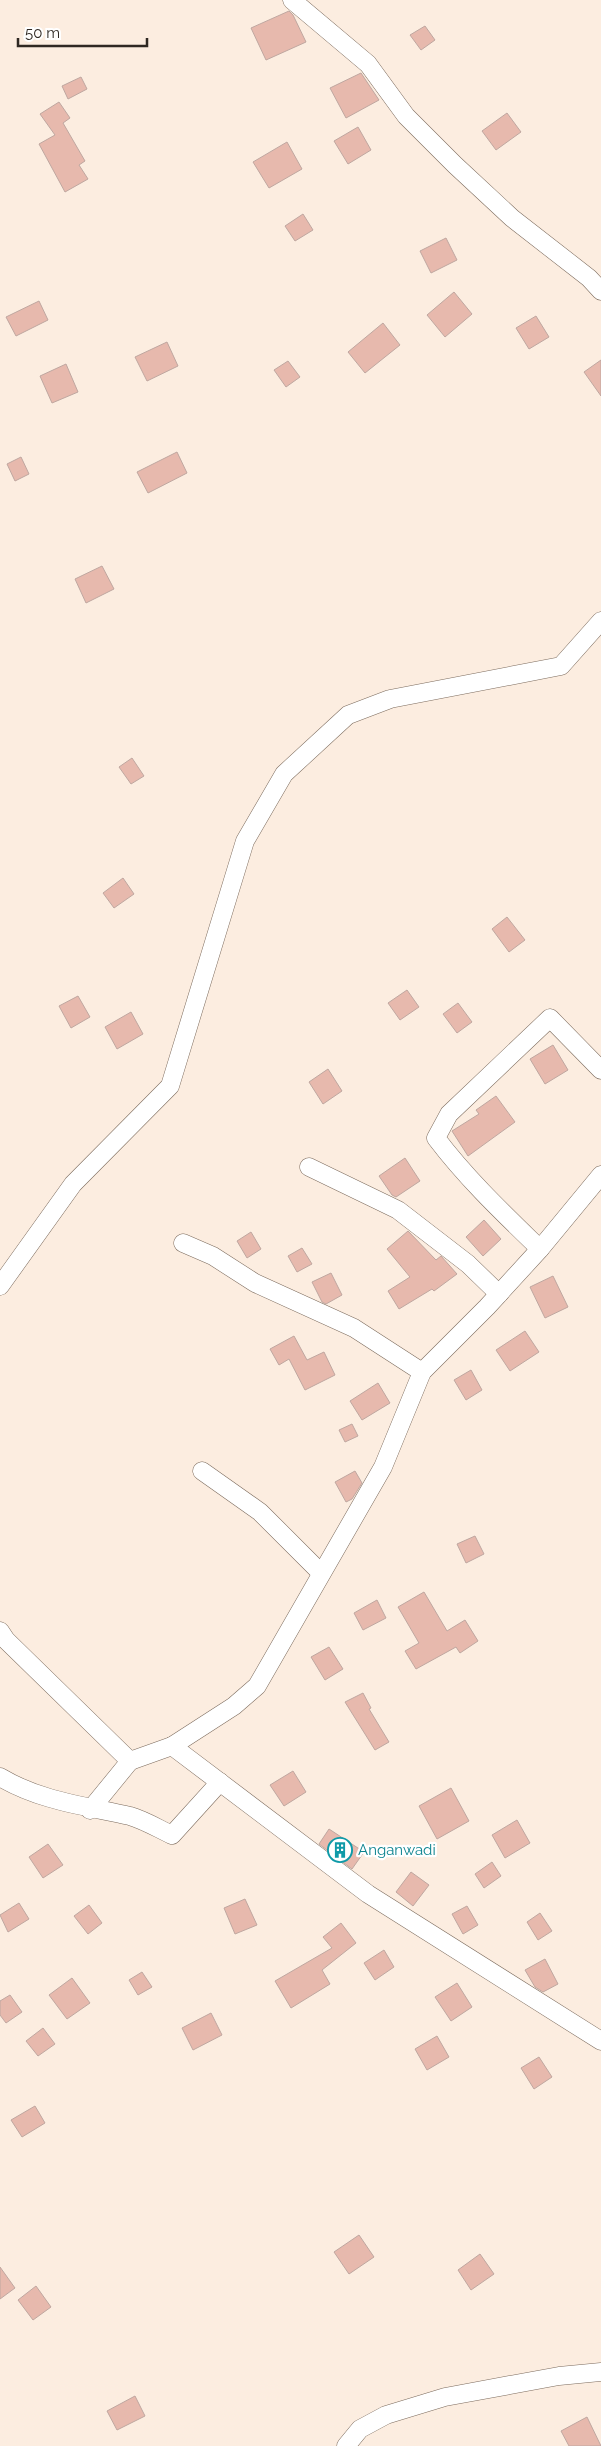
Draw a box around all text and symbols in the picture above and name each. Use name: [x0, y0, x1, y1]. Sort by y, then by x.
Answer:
scale bar: [18, 15, 146, 47]
text: 50 m: [25, 24, 60, 42]
building icon: Anganwadi: [327, 1837, 353, 1863]
place label: Anganwadi: [358, 1841, 436, 1859]

